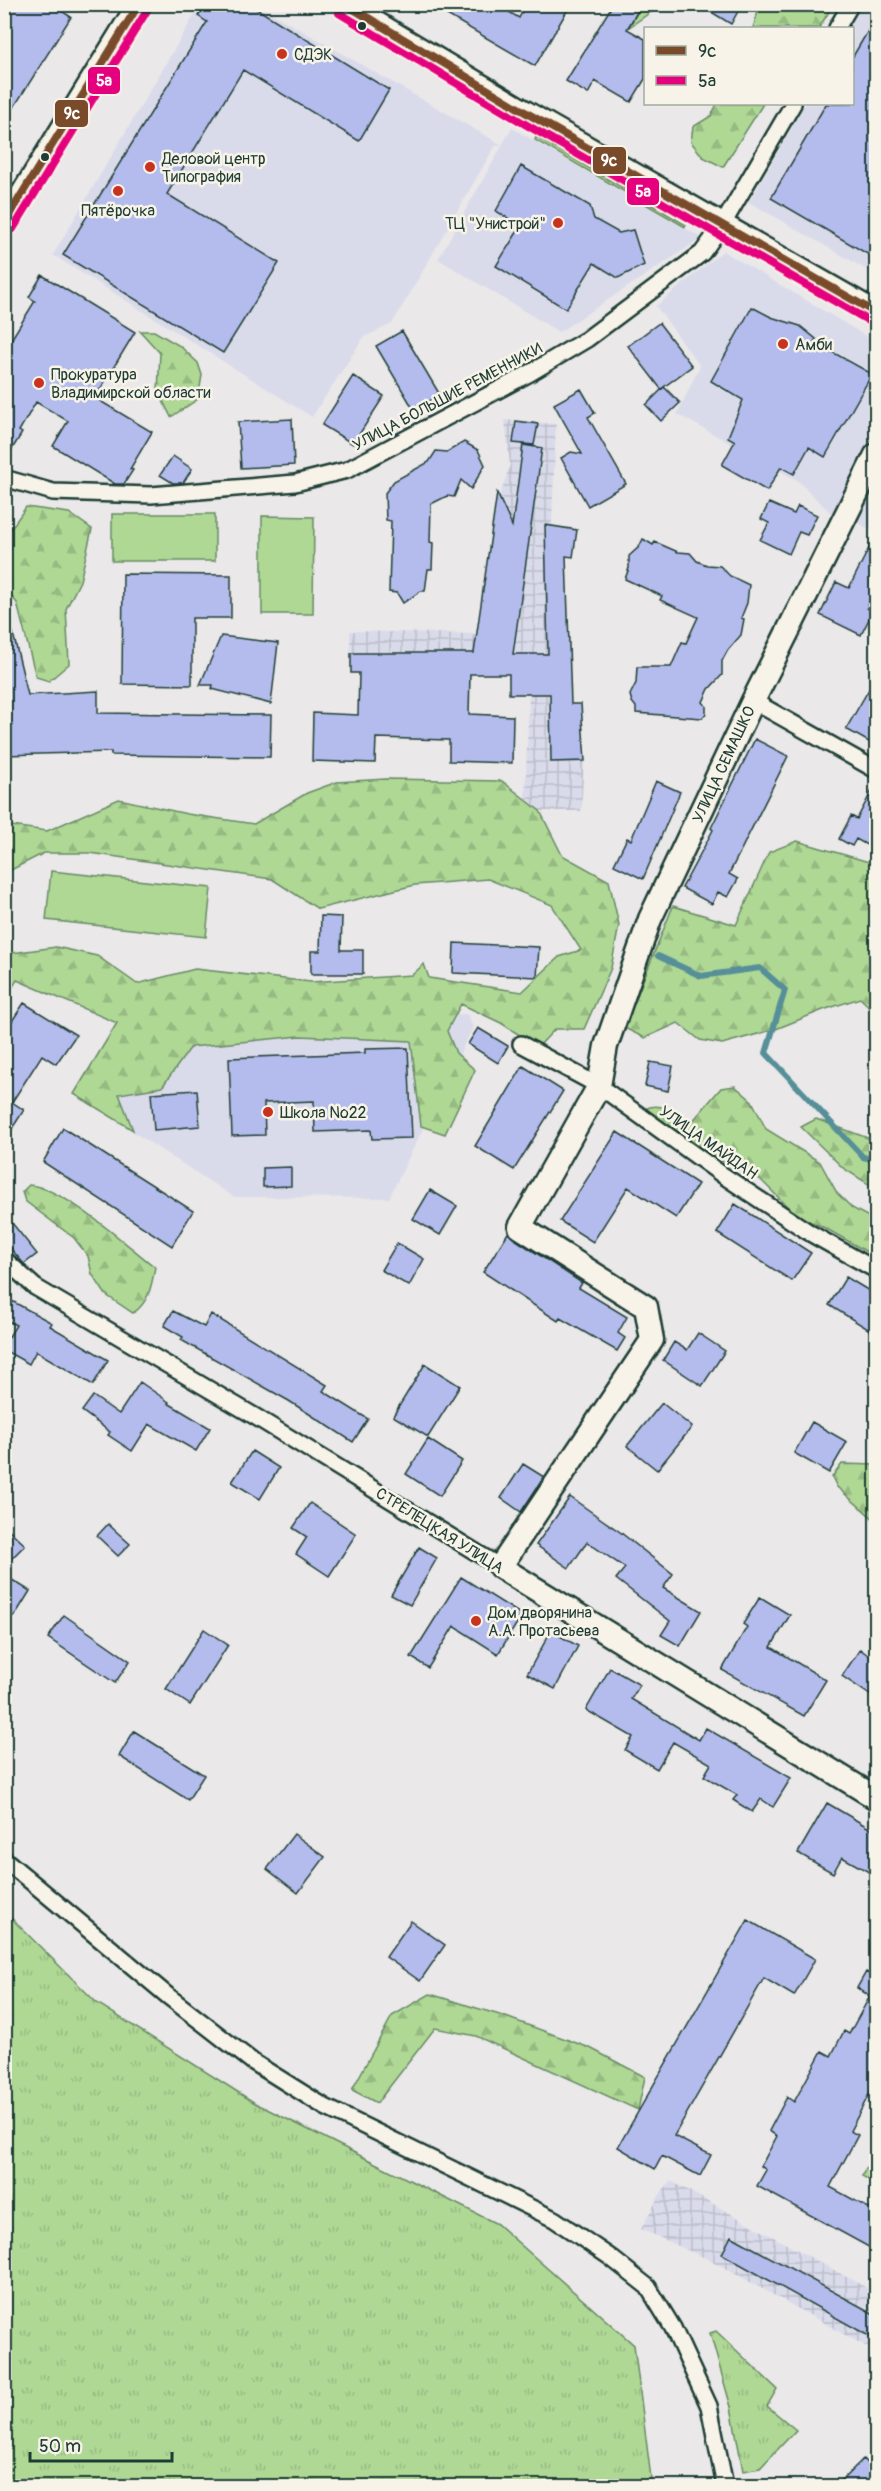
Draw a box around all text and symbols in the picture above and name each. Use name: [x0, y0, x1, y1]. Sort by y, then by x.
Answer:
unlabelled marker: [356, 20, 368, 32]
legend: [644, 27, 854, 105]
text: 9с: [698, 40, 716, 63]
place label: СДЭК: [294, 45, 332, 65]
marker: СДЭК: [275, 47, 289, 61]
line badge: 5а: [87, 66, 121, 95]
text: 5а: [698, 70, 716, 93]
text: 5а: [96, 71, 113, 91]
line badge: 9с: [54, 99, 89, 128]
text: 9с: [64, 104, 80, 124]
line badge: 9с: [592, 146, 627, 175]
place label: Деловой центр Типография: [161, 149, 266, 187]
unlabelled marker: [39, 151, 51, 163]
text: 9с: [601, 151, 617, 171]
marker: Деловой центр Типография: [143, 160, 157, 174]
line badge: 5а: [626, 177, 660, 206]
text: 5а: [635, 182, 652, 202]
marker: Пятёрочка: [111, 184, 125, 198]
place label: Пятёрочка: [81, 201, 155, 221]
place label: ТЦ "Унистрой": [445, 214, 546, 234]
marker: ТЦ "Унистрой": [551, 216, 565, 230]
place label: Амби: [795, 335, 832, 355]
marker: Амби: [776, 337, 790, 351]
street label: УЛИЦА БОЛЬШИЕ РЕМЕННИКИ: [349, 338, 546, 456]
place label: Прокуратура Владимирской области: [51, 365, 211, 403]
marker: Прокуратура Владимирской области: [32, 376, 46, 390]
street label: УЛИЦА СЕМАШКО: [688, 703, 760, 826]
street label: УЛИЦА МАЙДАН: [655, 1101, 762, 1184]
place label: Школа №22: [280, 1103, 367, 1123]
marker: Школа №22: [261, 1105, 275, 1119]
street label: СТРЕЛЕЦКАЯ УЛИЦА: [372, 1483, 507, 1578]
place label: Дом дворянина А.А. Протасьева: [487, 1603, 599, 1641]
marker: Дом дворянина А.А. Протасьева: [469, 1614, 483, 1628]
scale bar: [30, 2425, 172, 2463]
text: 50 m: [39, 2435, 81, 2458]

